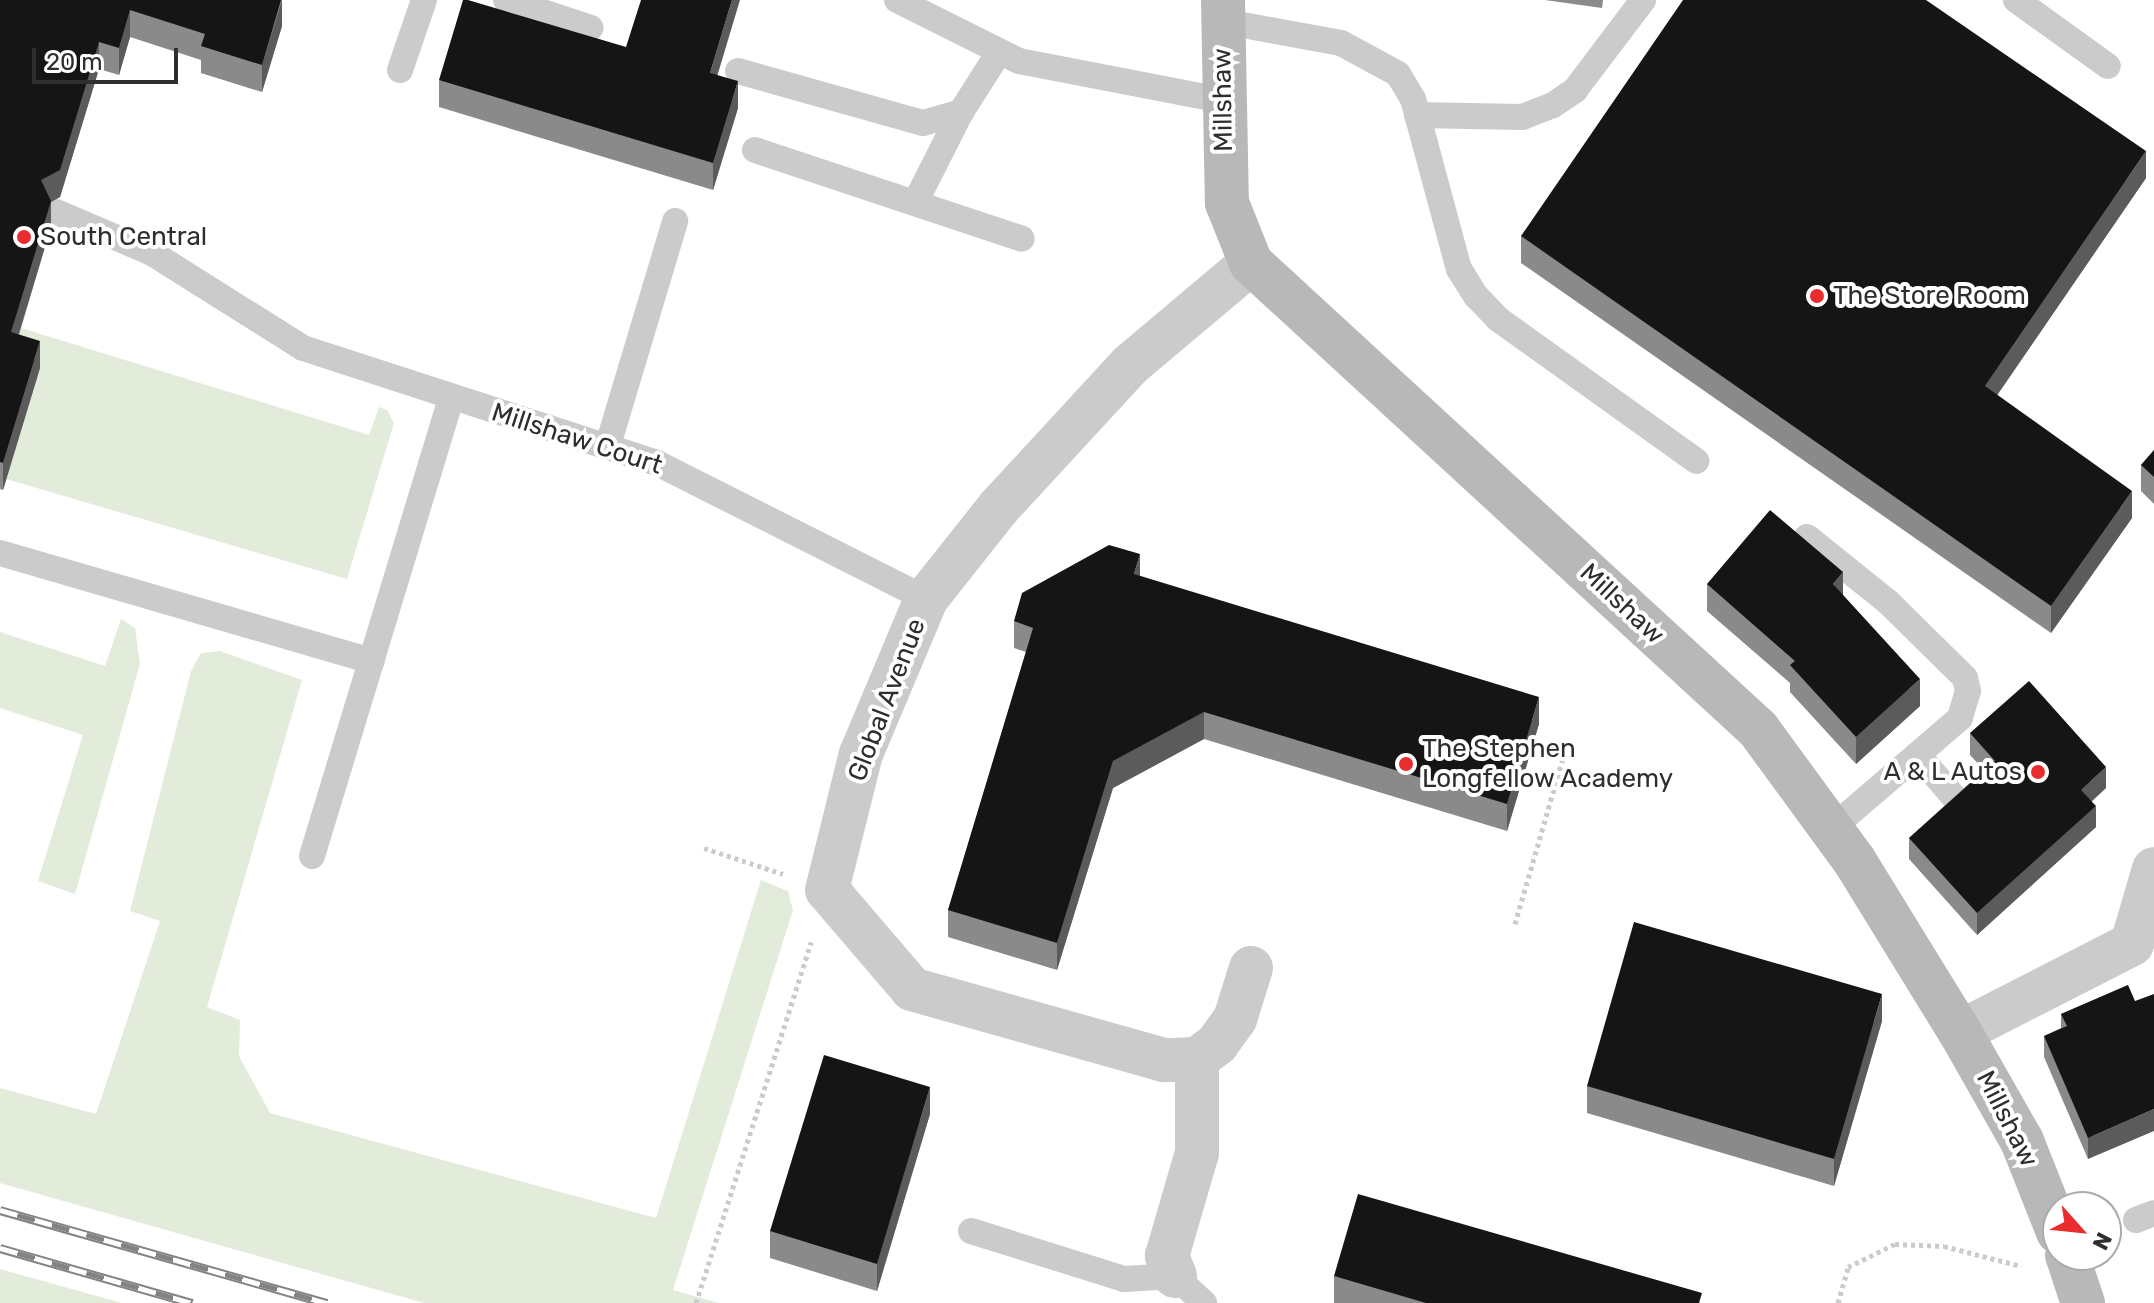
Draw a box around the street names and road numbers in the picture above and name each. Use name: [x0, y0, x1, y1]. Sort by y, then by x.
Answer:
street label: Millshaw: [1206, 48, 1240, 152]
street label: Millshaw Court: [487, 397, 667, 481]
street label: Millshaw: [1573, 557, 1671, 651]
street label: Global Avenue: [842, 614, 932, 786]
street label: Millshaw: [1970, 1066, 2044, 1172]

